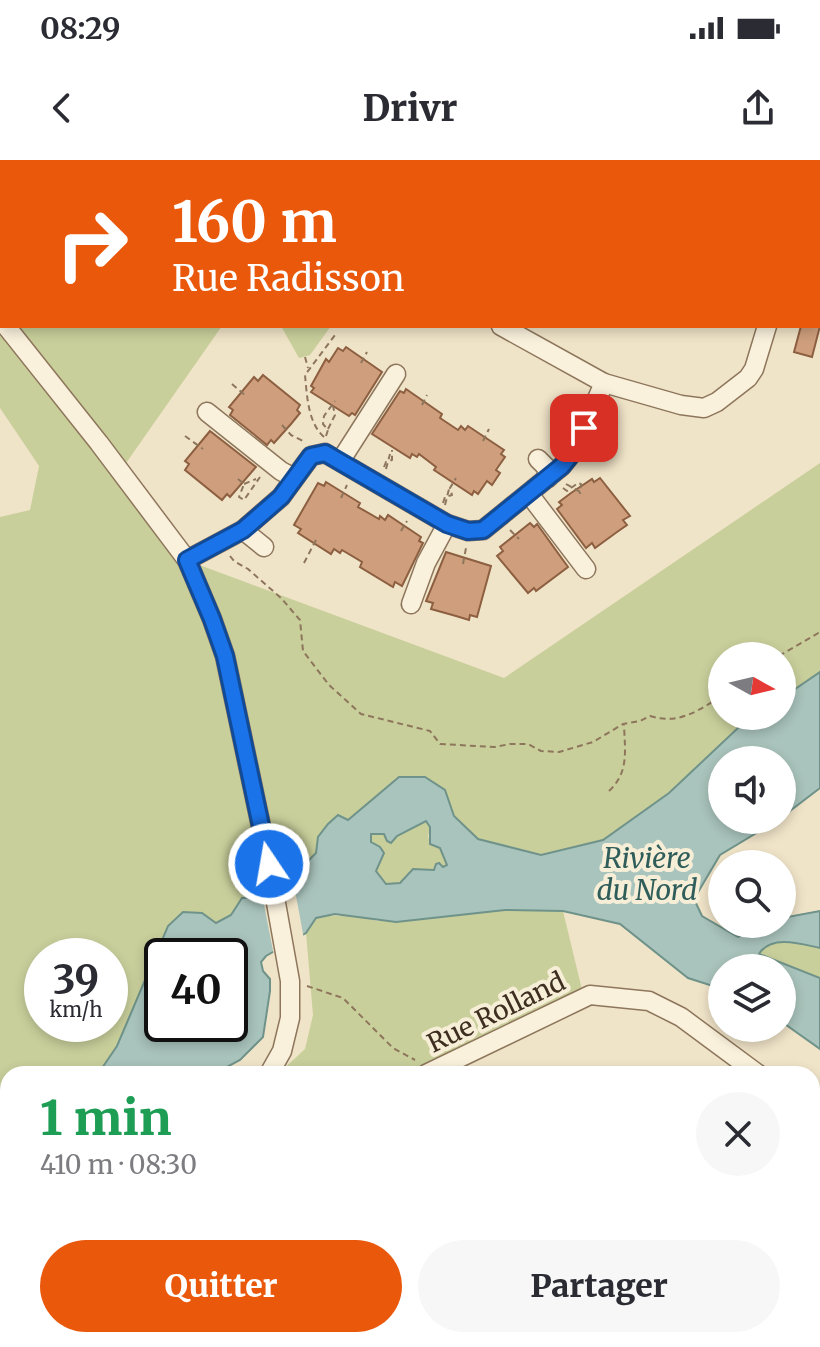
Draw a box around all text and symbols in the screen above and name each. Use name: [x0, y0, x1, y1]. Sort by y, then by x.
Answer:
text: 08:29: [40, 9, 121, 47]
icon: back: [40, 86, 84, 130]
text: Drivr: [363, 86, 457, 131]
icon: share: [736, 86, 780, 130]
text: 160 m: [172, 187, 337, 257]
icon: right: [40, 192, 144, 296]
text: Rue Radisson: [172, 256, 405, 301]
pin: [550, 394, 618, 462]
icon: arrive: [562, 406, 606, 450]
north arrow: [708, 642, 796, 730]
map controls: [708, 642, 796, 1042]
button: sound: [708, 746, 796, 834]
position arrow: [227, 822, 311, 906]
water label: Rivière du Nord: [596, 840, 698, 908]
button: search: [708, 850, 796, 938]
speed limit sign: 40: [144, 938, 248, 1042]
button: layers: [708, 954, 796, 1042]
text: 39: [53, 955, 99, 1005]
street label: Rue Rolland: [422, 964, 571, 1060]
text: km/h: [50, 997, 102, 1022]
text: 1 min: [40, 1088, 172, 1148]
button: close: [696, 1092, 780, 1176]
text: 410 m · 08:30: [40, 1148, 197, 1181]
button: Quitter: [40, 1240, 402, 1332]
button: Partager: [418, 1240, 780, 1332]

